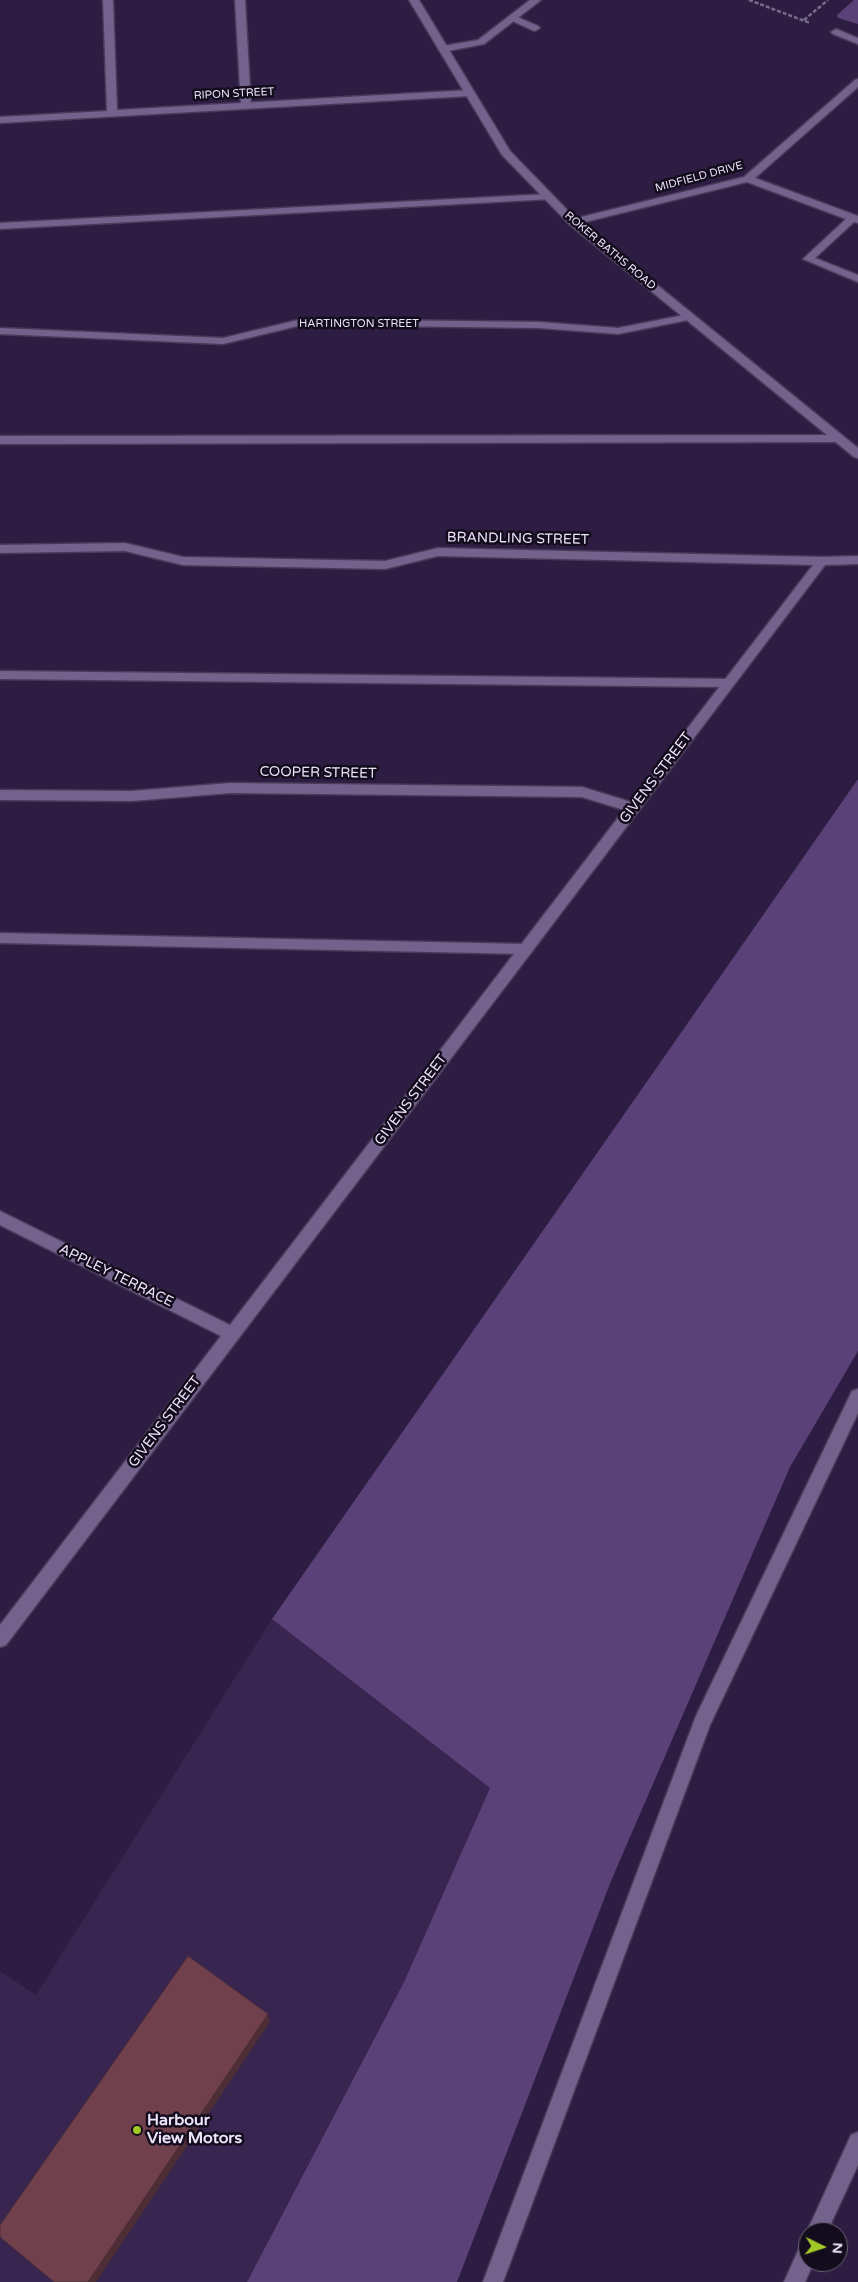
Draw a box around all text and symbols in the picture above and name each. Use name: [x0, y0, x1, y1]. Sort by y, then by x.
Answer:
street label: RIPON STREET: [193, 85, 275, 103]
street label: MIDFIELD DRIVE: [654, 159, 744, 195]
street label: ROKER BATHS ROAD: [562, 209, 658, 293]
street label: HARTINGTON STREET: [299, 317, 419, 331]
street label: BRANDLING STREET: [447, 529, 589, 549]
street label: GIVENS STREET: [616, 729, 696, 827]
street label: COOPER STREET: [259, 764, 377, 782]
street label: GIVENS STREET: [371, 1051, 451, 1149]
street label: APPLEY TERRACE: [56, 1241, 176, 1311]
street label: GIVENS STREET: [125, 1373, 205, 1471]
place label: Harbour View Motors: [147, 2111, 242, 2149]
marker: Harbour View Motors: [131, 2124, 143, 2136]
north arrow: [798, 2222, 848, 2272]
text: N: [829, 2242, 846, 2254]

